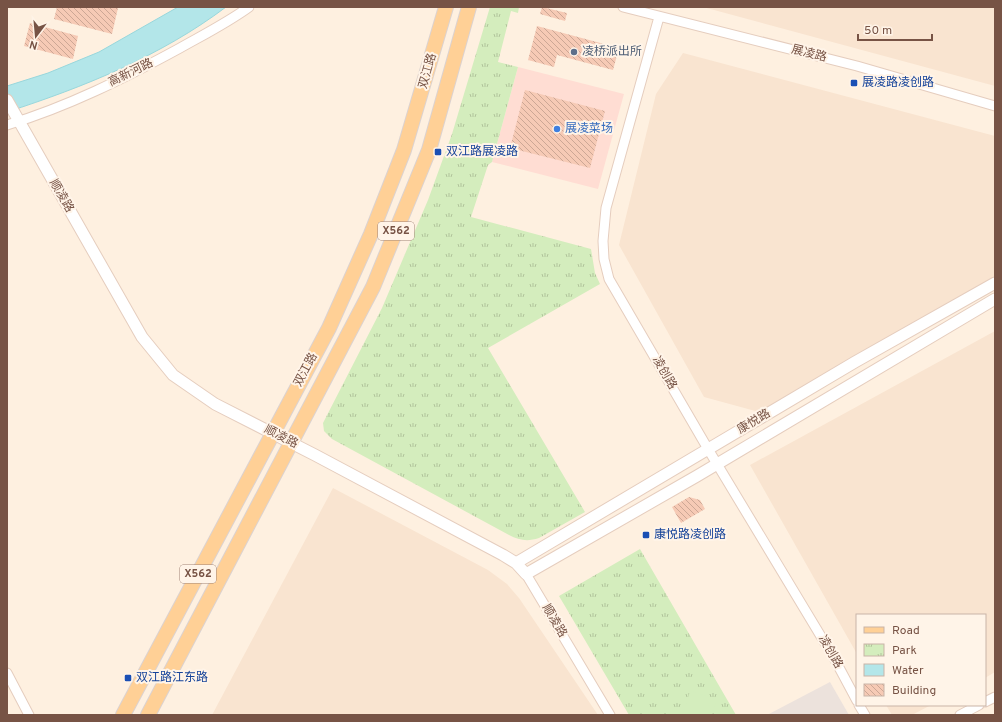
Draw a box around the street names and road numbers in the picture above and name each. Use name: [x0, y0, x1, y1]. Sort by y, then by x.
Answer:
street label: 展凌路: [790, 42, 828, 66]
street label: 双江路: [415, 51, 441, 91]
street label: 高新河路: [106, 55, 156, 91]
street label: 顺凌路: [45, 176, 77, 216]
road number: X562: [378, 222, 414, 240]
street label: 双江路: [290, 350, 322, 390]
street label: 凌创路: [648, 353, 680, 393]
street label: 康悦路: [734, 406, 774, 438]
street label: 顺凌路: [261, 422, 301, 452]
road number: X562: [180, 565, 216, 583]
street label: 顺凌路: [538, 601, 570, 641]
street label: 凌创路: [814, 632, 846, 672]

